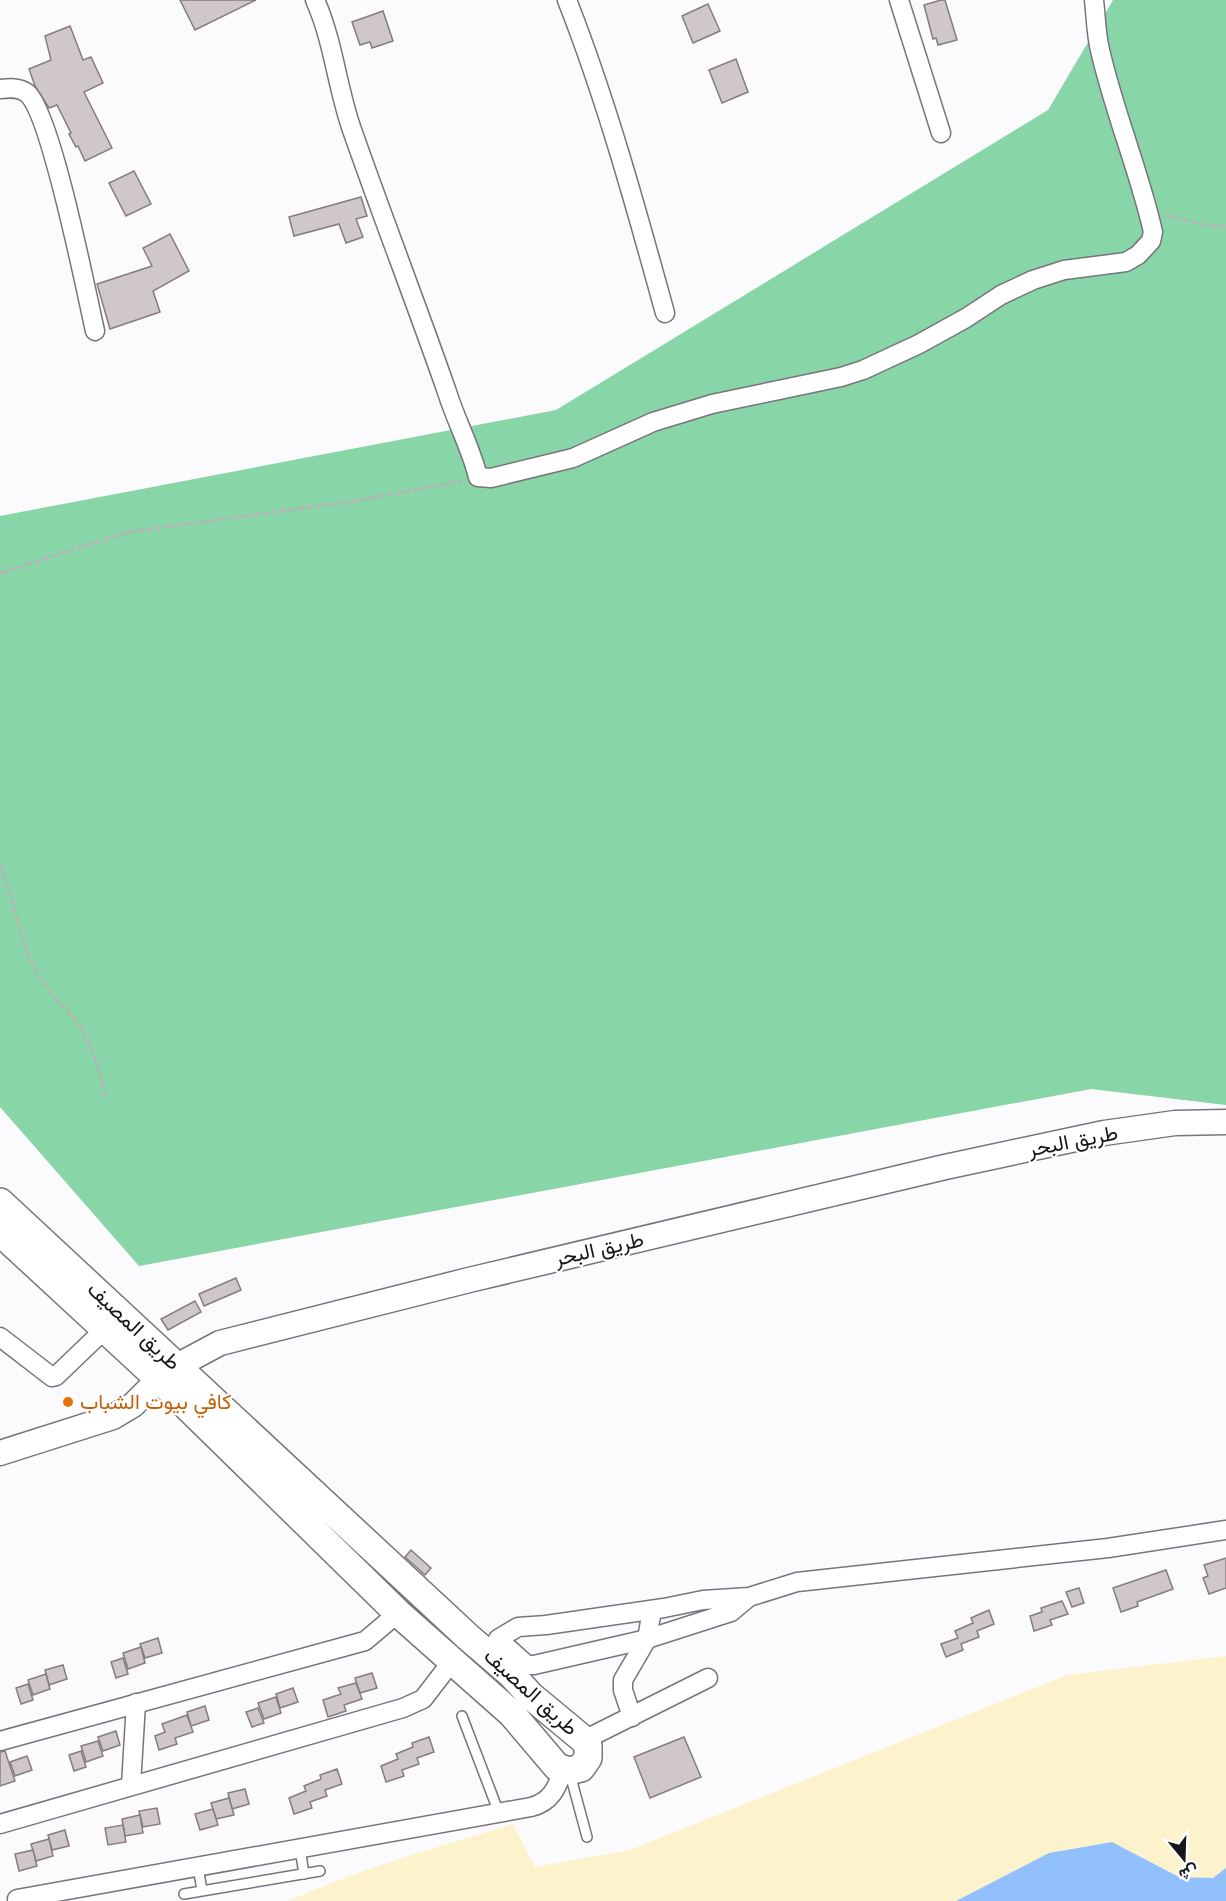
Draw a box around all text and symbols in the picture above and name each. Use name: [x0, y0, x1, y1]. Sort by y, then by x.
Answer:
street label: طريق البحر: [1025, 1120, 1120, 1163]
street label: طريق البحر: [551, 1226, 646, 1272]
street label: طريق المصيف: [82, 1276, 186, 1376]
place label: كافي بيوت الشباب: [80, 1389, 232, 1419]
marker: كافي بيوت الشباب: [61, 1395, 75, 1409]
street label: طريق المصيف: [478, 1643, 584, 1741]
north arrow: [1154, 1829, 1214, 1889]
text: ش: [1177, 1861, 1201, 1885]

